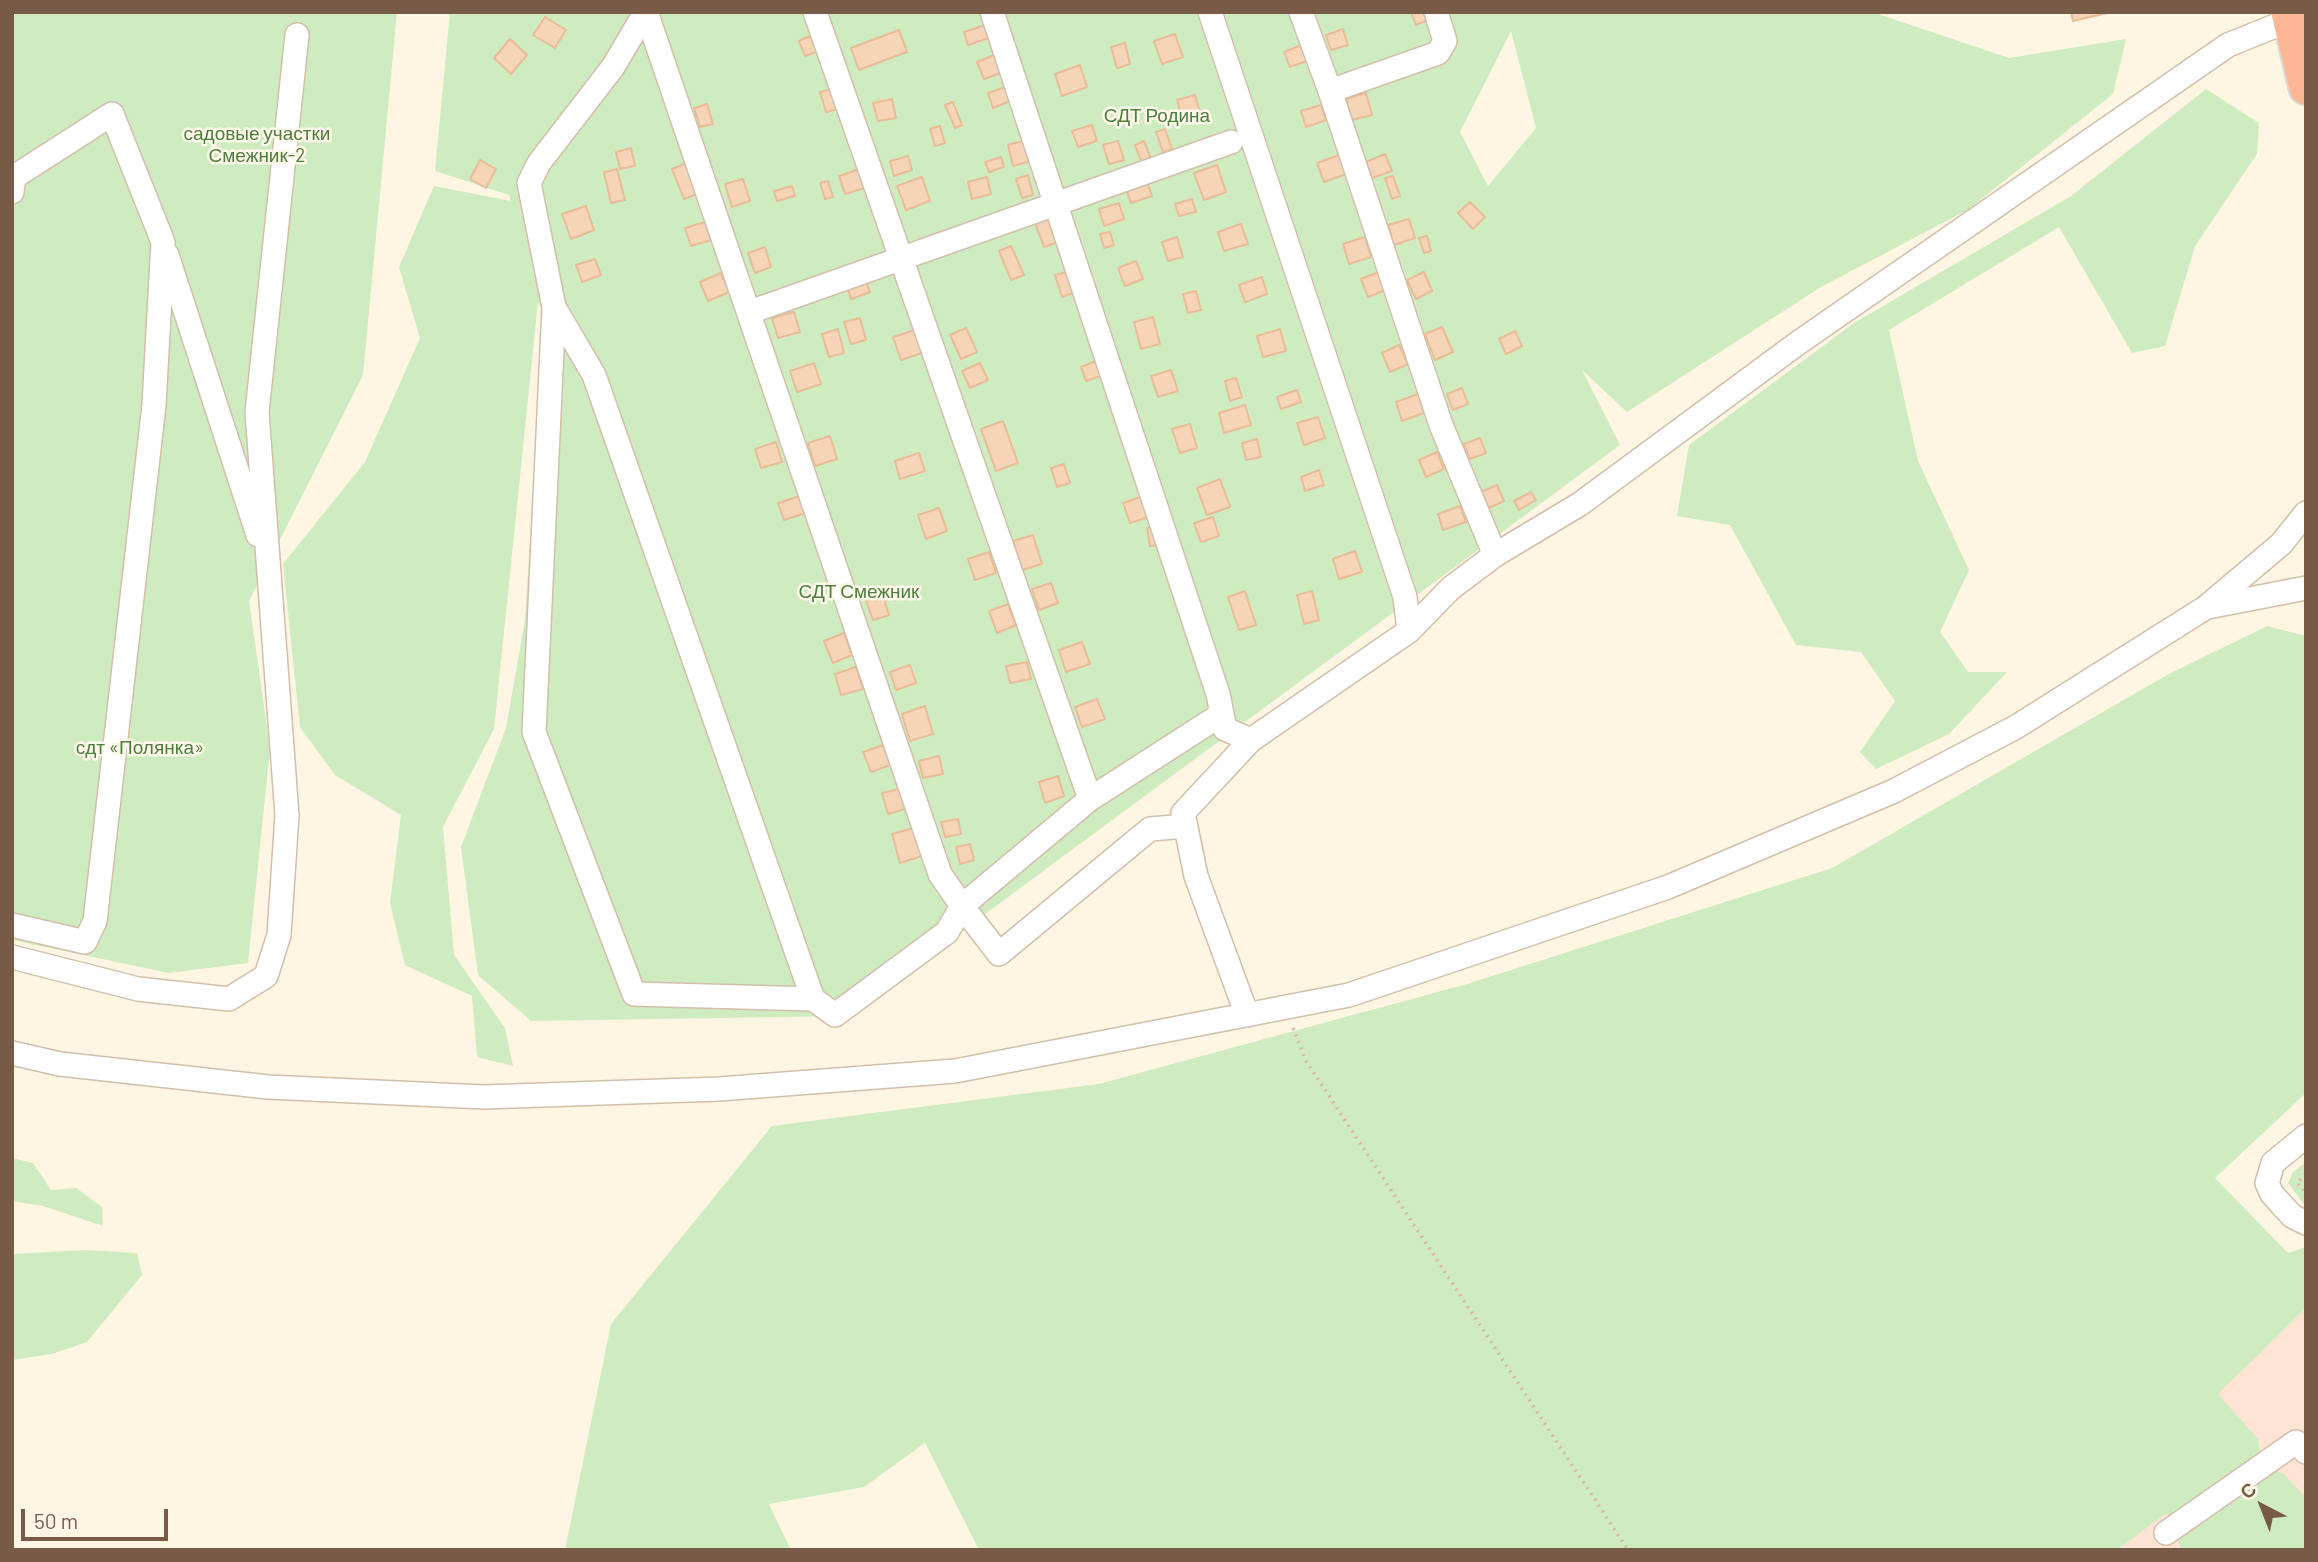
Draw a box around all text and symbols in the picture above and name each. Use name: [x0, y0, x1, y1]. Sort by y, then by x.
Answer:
park label: СДТ Родина: [1104, 105, 1210, 127]
park label: садовые участки Смежник-2: [184, 123, 330, 167]
park label: СДТ Смежник: [799, 581, 919, 603]
park label: сдт «Полянка»: [76, 737, 204, 759]
north arrow: [2227, 1471, 2297, 1541]
text: С: [2235, 1477, 2260, 1503]
scale bar: [24, 1496, 172, 1540]
text: 50 m: [34, 1508, 78, 1533]

